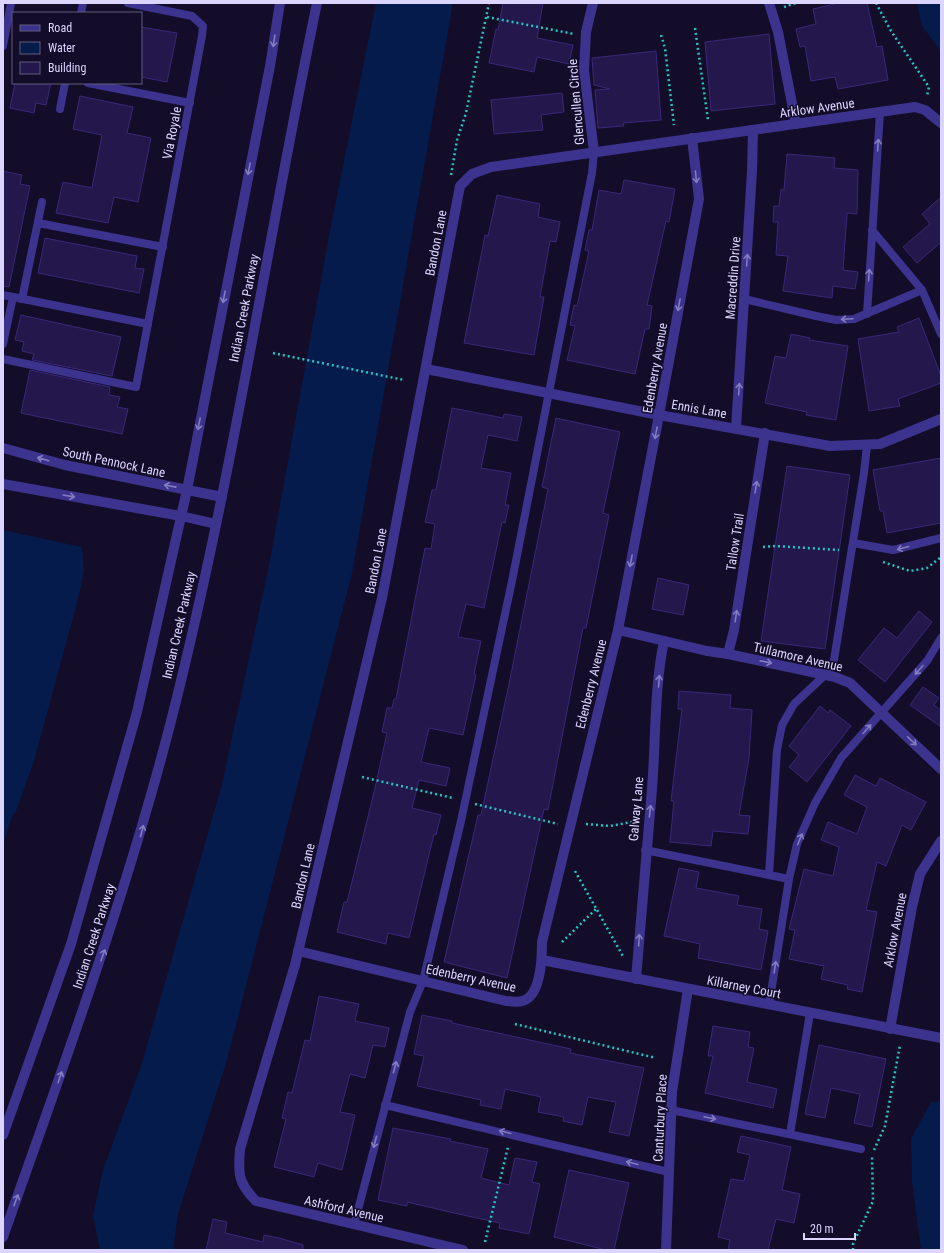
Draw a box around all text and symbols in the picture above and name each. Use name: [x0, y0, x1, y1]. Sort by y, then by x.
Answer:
legend: [12, 12, 142, 84]
text: Road: [48, 21, 72, 35]
one-way arrow: [270, 35, 278, 48]
text: Water: [48, 41, 76, 55]
street label: Glencullen Circle: [565, 59, 587, 145]
text: Building: [48, 61, 86, 75]
street label: Arklow Avenue: [778, 95, 856, 121]
street label: Via Royale: [160, 105, 184, 161]
one-way arrow: [874, 139, 881, 152]
one-way arrow: [245, 162, 253, 175]
one-way arrow: [692, 170, 700, 183]
street label: Bandon Lane: [422, 209, 450, 277]
street label: Macreddin Drive: [723, 236, 743, 320]
street label: Indian Creek Parkway: [226, 252, 262, 363]
one-way arrow: [743, 254, 750, 267]
one-way arrow: [866, 269, 873, 282]
one-way arrow: [220, 290, 228, 303]
one-way arrow: [675, 298, 683, 311]
one-way arrow: [841, 315, 854, 323]
street label: Edenberry Avenue: [640, 322, 670, 414]
one-way arrow: [735, 383, 742, 396]
street label: Ennis Lane: [670, 397, 728, 421]
one-way arrow: [195, 417, 203, 430]
one-way arrow: [651, 426, 659, 439]
street label: South Pennock Lane: [61, 444, 167, 480]
one-way arrow: [36, 455, 49, 462]
one-way arrow: [752, 481, 760, 494]
one-way arrow: [164, 482, 177, 490]
one-way arrow: [62, 492, 75, 500]
street label: Tallow Trail: [723, 512, 747, 572]
street label: Bandon Lane: [362, 527, 390, 595]
one-way arrow: [897, 544, 910, 552]
one-way arrow: [627, 554, 635, 567]
street label: Indian Creek Parkway: [159, 569, 199, 680]
one-way arrow: [732, 609, 740, 622]
street label: Edenberry Avenue: [573, 638, 609, 730]
street label: Tullamore Avenue: [752, 639, 844, 675]
one-way arrow: [759, 659, 772, 667]
one-way arrow: [915, 665, 924, 675]
one-way arrow: [655, 675, 662, 688]
one-way arrow: [862, 724, 871, 734]
one-way arrow: [907, 736, 917, 746]
street label: Galway Lane: [626, 776, 646, 842]
one-way arrow: [646, 804, 653, 817]
one-way arrow: [139, 824, 146, 837]
one-way arrow: [796, 834, 804, 846]
street label: Bandon Lane: [288, 842, 318, 910]
street label: Indian Creek Parkway: [70, 881, 118, 991]
street label: Arklow Avenue: [880, 891, 910, 969]
one-way arrow: [636, 934, 643, 947]
one-way arrow: [100, 948, 107, 961]
one-way arrow: [772, 960, 780, 973]
street label: Edenberry Avenue: [425, 961, 517, 995]
street label: Killarney Court: [706, 972, 783, 1002]
one-way arrow: [392, 1061, 399, 1074]
one-way arrow: [56, 1072, 64, 1084]
street label: Canturbury Place: [650, 1074, 670, 1162]
one-way arrow: [703, 1114, 716, 1122]
one-way arrow: [499, 1128, 512, 1136]
one-way arrow: [371, 1136, 378, 1149]
one-way arrow: [625, 1159, 638, 1166]
one-way arrow: [13, 1193, 20, 1206]
street label: Ashford Avenue: [303, 1193, 385, 1225]
scale bar: [804, 1215, 855, 1241]
text: 20 m: [810, 1222, 834, 1236]

